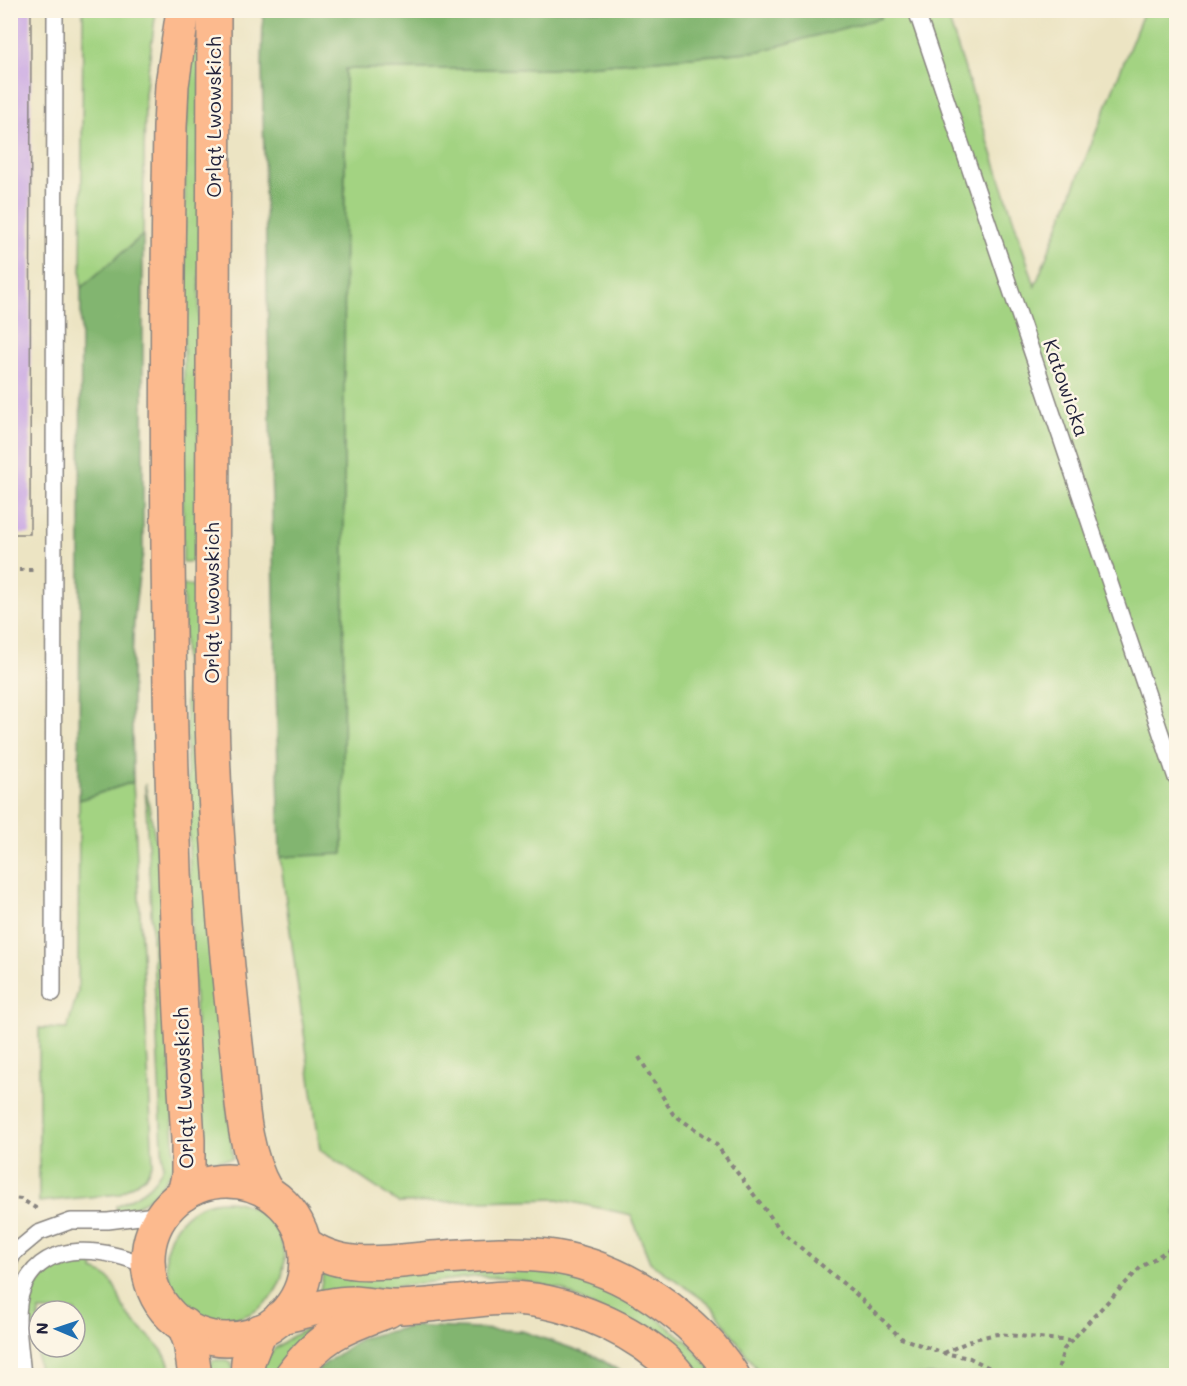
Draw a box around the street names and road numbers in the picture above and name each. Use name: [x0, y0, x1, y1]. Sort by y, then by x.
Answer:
street label: Orląt Lwowskich: [200, 36, 226, 198]
street label: Katowicka: [1038, 335, 1096, 440]
street label: Orląt Lwowskich: [198, 522, 224, 684]
street label: Orląt Lwowskich: [167, 1007, 199, 1169]

